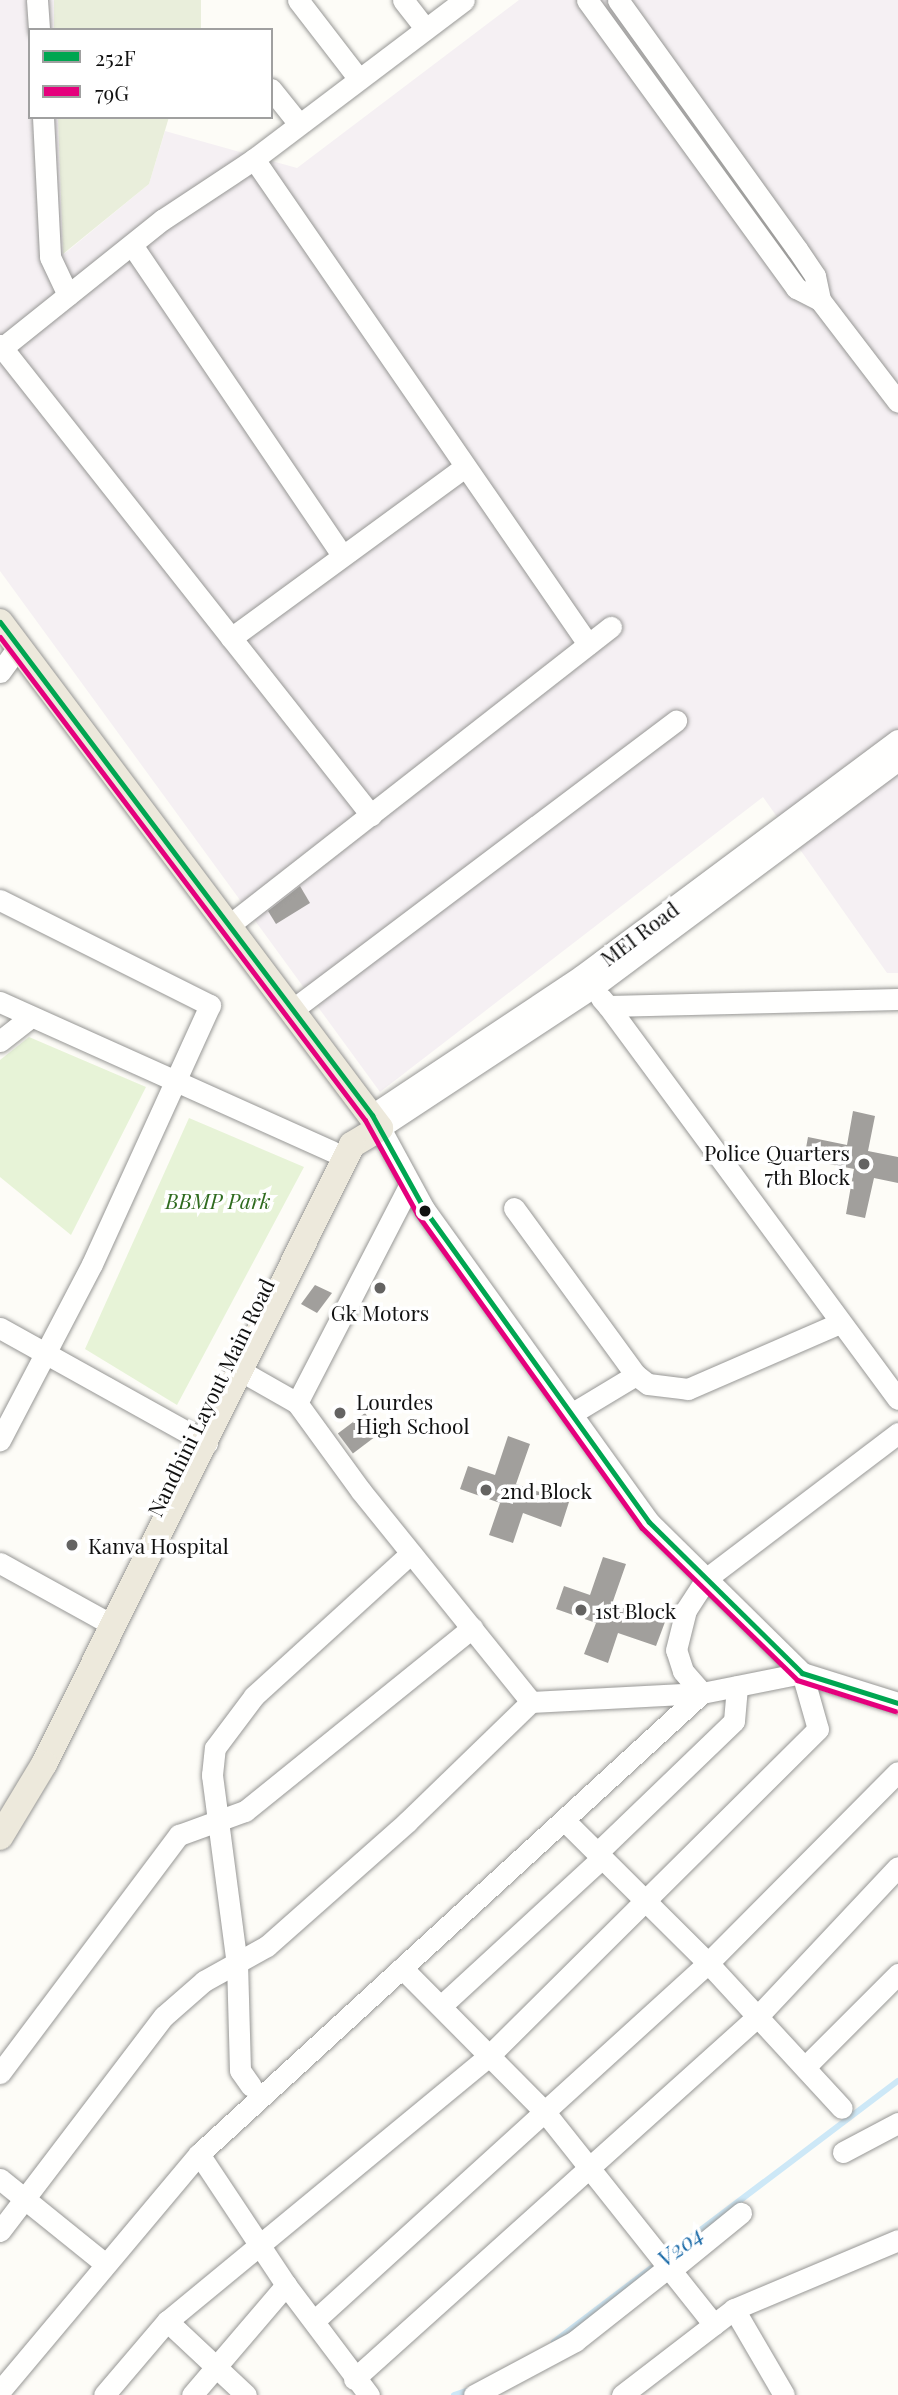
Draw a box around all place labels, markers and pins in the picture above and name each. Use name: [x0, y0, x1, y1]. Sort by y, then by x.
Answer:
place label: Police Quarters 7th Block: [704, 1139, 850, 1189]
marker: Police Quarters 7th Block: [856, 1156, 872, 1172]
unlabelled marker: [418, 1204, 432, 1218]
marker: Gk Motors: [372, 1280, 388, 1296]
place label: Gk Motors: [331, 1299, 429, 1325]
place label: Lourdes High School: [356, 1388, 469, 1438]
marker: Lourdes High School: [330, 1403, 350, 1423]
place label: 2nd Block: [500, 1477, 592, 1503]
marker: 2nd Block: [478, 1482, 494, 1498]
place label: Kanva Hospital: [88, 1532, 229, 1558]
marker: Kanva Hospital: [62, 1535, 82, 1555]
place label: 1st Block: [595, 1597, 677, 1623]
marker: 1st Block: [573, 1602, 589, 1618]

